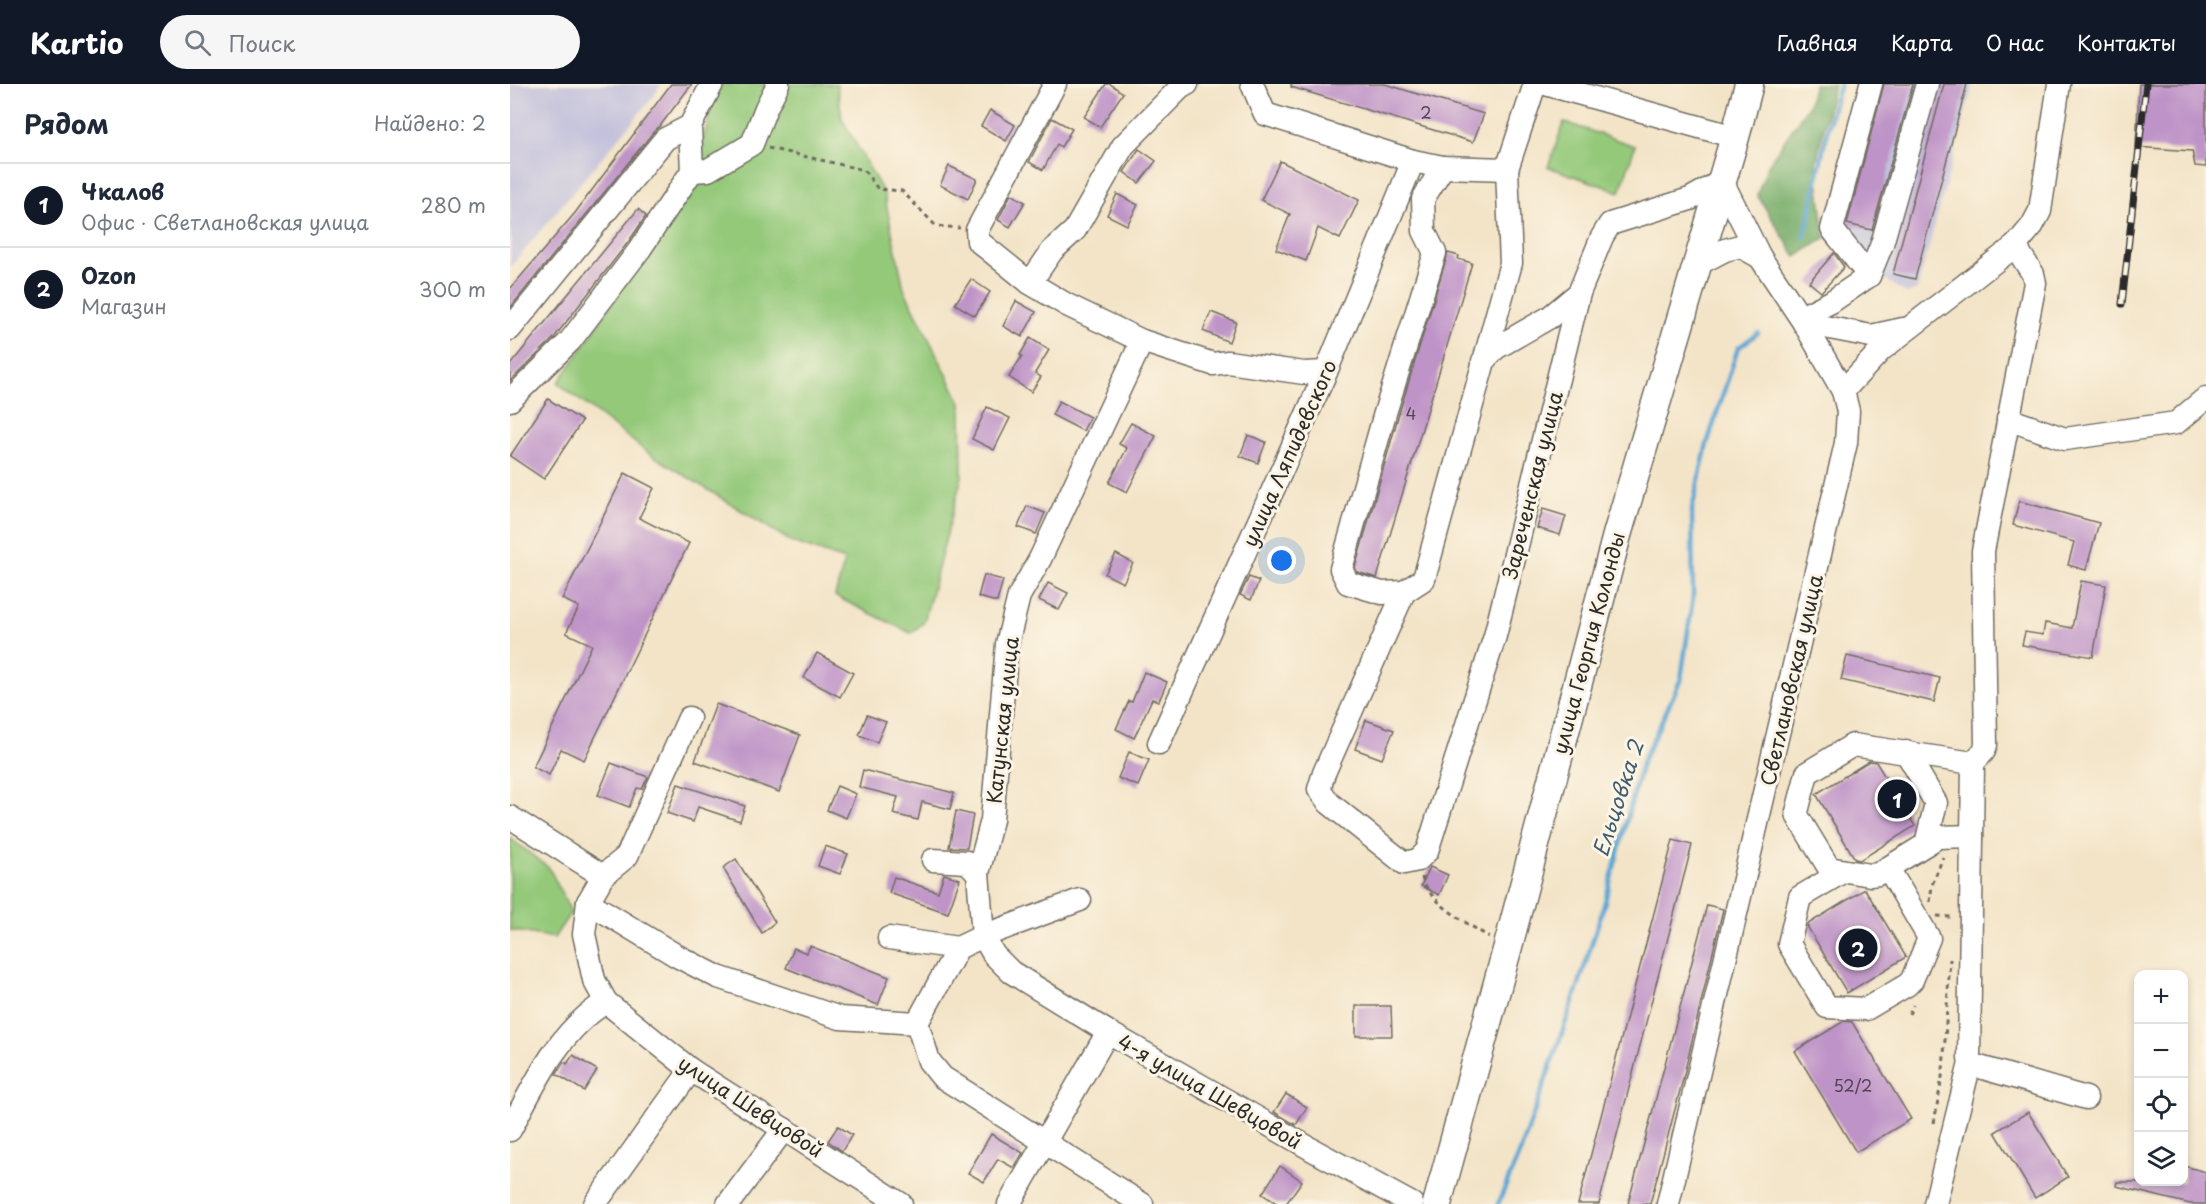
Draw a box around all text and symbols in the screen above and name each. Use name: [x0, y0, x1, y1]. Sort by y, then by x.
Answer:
search box: [160, 15, 580, 69]
text: Kartio: [30, 21, 124, 64]
icon: search: [181, 26, 214, 59]
text: Поиск: [229, 26, 295, 59]
text: Главная: [1777, 26, 1858, 58]
text: Карта: [1891, 26, 1953, 58]
text: О нас: [1986, 26, 2044, 58]
text: Контакты: [2077, 26, 2176, 58]
house number: 2: [1420, 100, 1432, 124]
text: Рядом: [24, 104, 109, 143]
text: Найдено: 2: [374, 108, 486, 138]
text: Чкалов: [81, 174, 164, 207]
text: 1: [39, 190, 48, 220]
text: 280 m: [421, 190, 486, 220]
text: Офис · Светлановская улица: [81, 207, 369, 237]
text: Ozon: [81, 258, 136, 291]
text: 2: [36, 274, 51, 304]
text: 300 m: [419, 274, 486, 304]
text: Магазин: [81, 291, 167, 321]
street label: улица Ляпидевского: [1234, 355, 1344, 551]
street label: Зареченская улица: [1494, 388, 1570, 582]
house number: 4: [1406, 401, 1416, 425]
street label: улица Георгия Колонды: [1544, 529, 1632, 757]
your location: [1267, 546, 1296, 575]
street label: Светлановская улица: [1752, 571, 1830, 789]
street label: Катунская улица: [978, 635, 1026, 805]
water label: Ельцовка 2: [1583, 735, 1651, 860]
pin: 1: [1878, 776, 1916, 822]
pin: 2: [1838, 926, 1878, 970]
map controls: [2134, 970, 2188, 1186]
button: +: [2134, 970, 2188, 1024]
button: −: [2134, 1024, 2188, 1078]
street label: 4-я улица Шевцовой: [1113, 1026, 1307, 1156]
street label: улица Шевцовой: [672, 1048, 830, 1164]
house number: 52/2: [1834, 1073, 1872, 1097]
button: locate: [2134, 1078, 2188, 1132]
button: layers: [2134, 1132, 2188, 1186]

